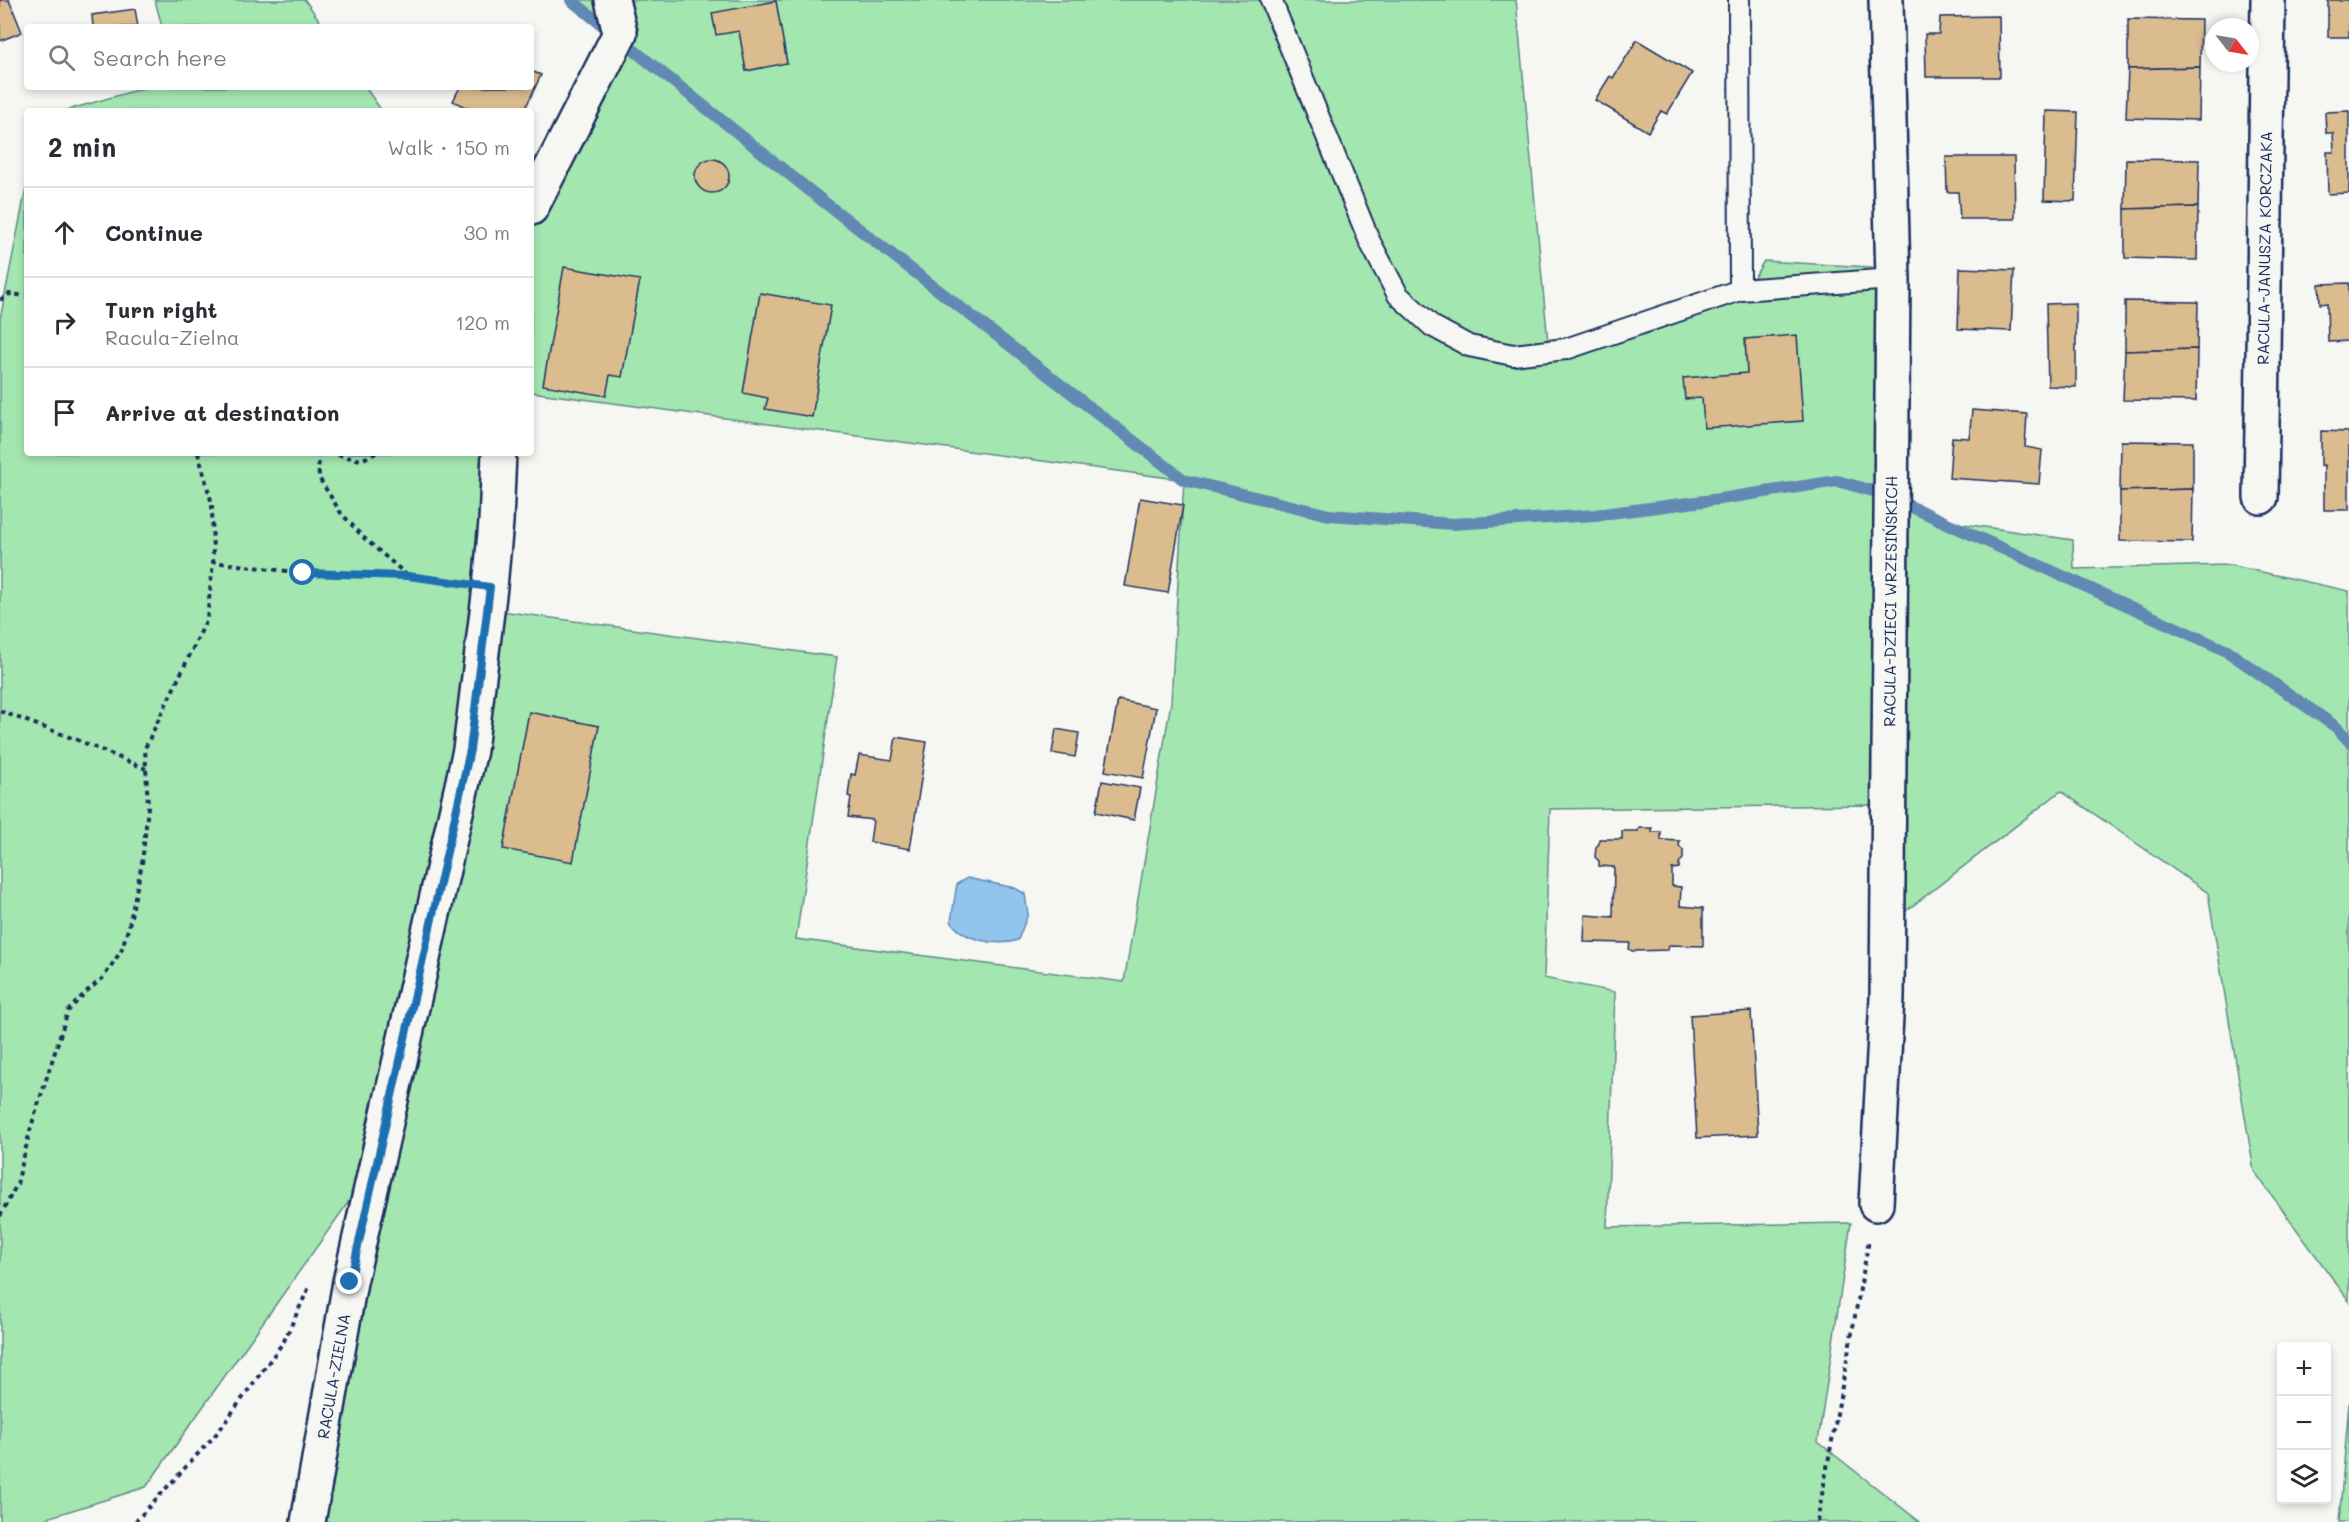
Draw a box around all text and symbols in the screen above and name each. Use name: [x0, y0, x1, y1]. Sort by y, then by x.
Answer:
north arrow: [2205, 18, 2259, 72]
search box: [24, 24, 534, 90]
icon: search: [45, 41, 78, 74]
text: Search here: [93, 43, 227, 72]
text: 2 min: [48, 130, 116, 164]
street label: RACULA-JANUSZA KORCZAKA: [2252, 131, 2276, 365]
text: Walk · 150 m: [388, 134, 510, 160]
icon: ahead: [48, 216, 81, 249]
text: Continue: [105, 218, 203, 247]
text: 30 m: [464, 219, 510, 245]
text: Turn right: [105, 295, 217, 324]
icon: right: [48, 306, 81, 339]
text: 120 m: [455, 309, 510, 335]
text: Racula-Zielna: [105, 324, 239, 350]
icon: arrive: [48, 396, 81, 429]
text: Arrive at destination: [105, 398, 340, 427]
street label: RACULA-DZIECI WRZESIŃSKICH: [1878, 476, 1901, 727]
route start: [289, 559, 315, 585]
route end: [336, 1268, 362, 1294]
street label: RACULA-ZIELNA: [312, 1312, 354, 1441]
map controls: [2277, 1342, 2331, 1504]
button: +: [2277, 1342, 2331, 1396]
button: −: [2277, 1396, 2331, 1450]
button: layers: [2277, 1450, 2331, 1504]

